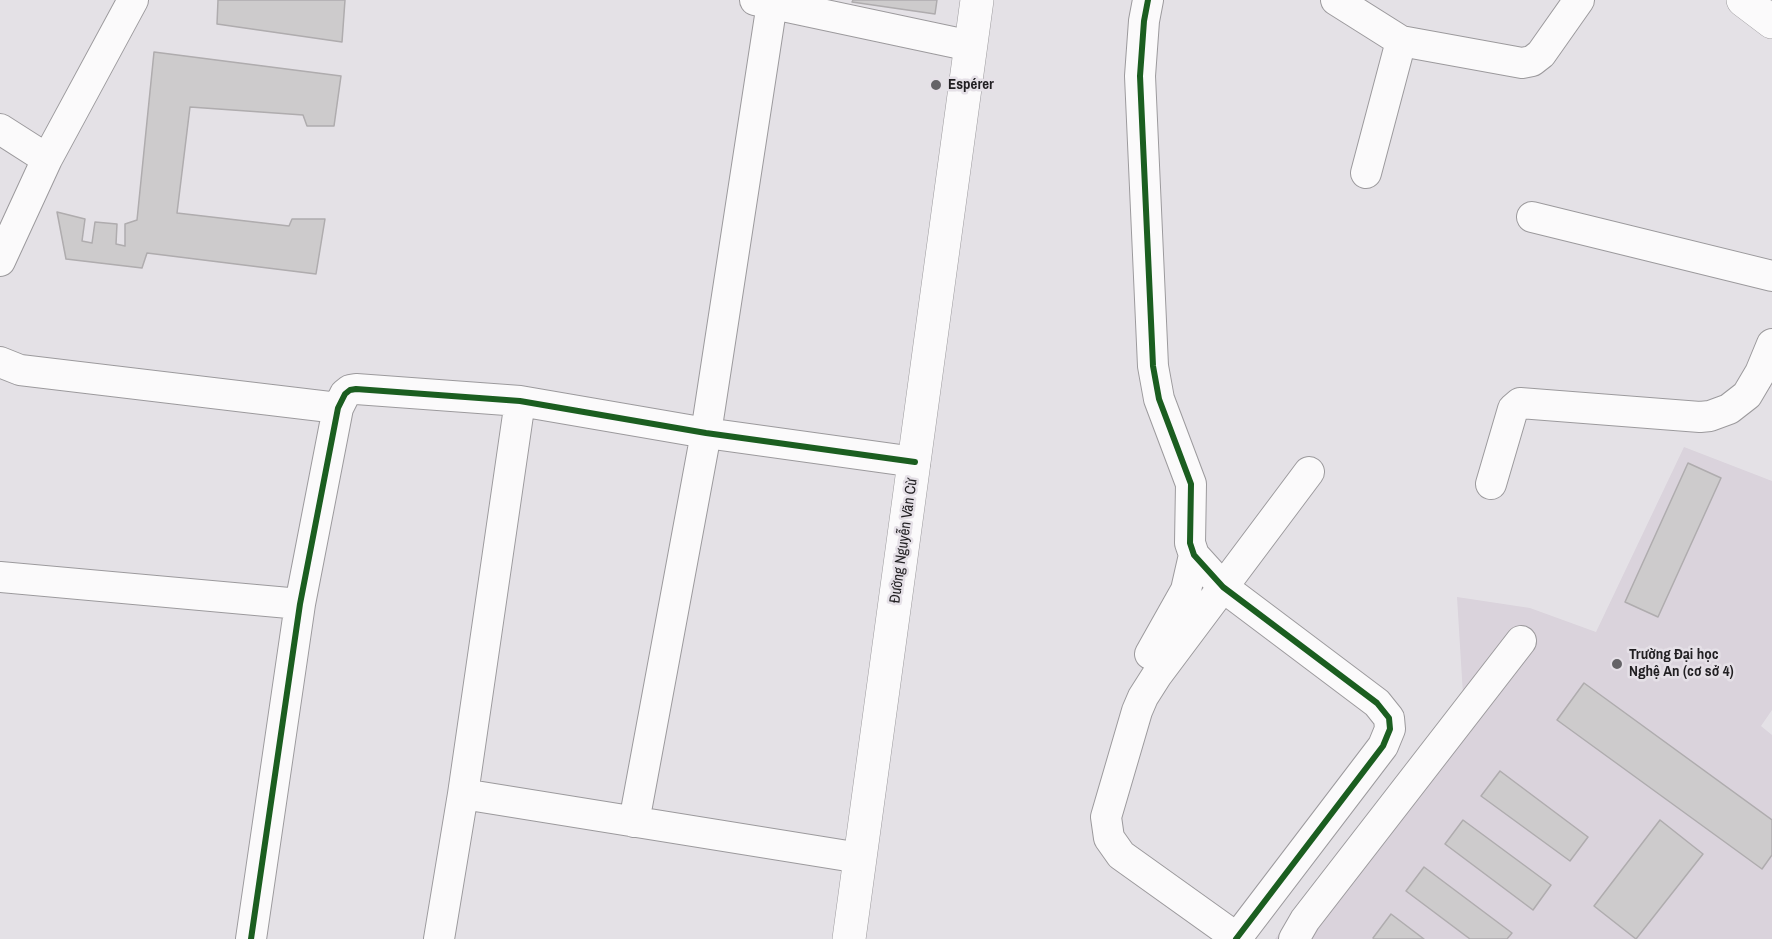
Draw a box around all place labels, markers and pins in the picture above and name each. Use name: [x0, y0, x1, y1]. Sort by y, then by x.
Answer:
place label: Espérer: [948, 76, 994, 94]
marker: Espérer: [929, 78, 943, 92]
place label: Trường Đại học Nghệ An (cơ sở 4): [1629, 646, 1734, 681]
marker: Trường Đại học Nghệ An (cơ sở 4): [1610, 657, 1624, 671]

